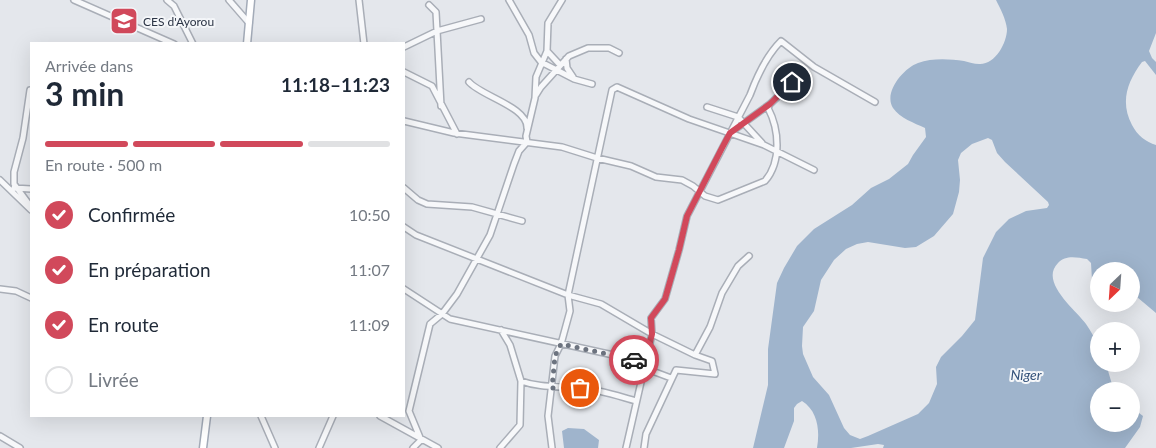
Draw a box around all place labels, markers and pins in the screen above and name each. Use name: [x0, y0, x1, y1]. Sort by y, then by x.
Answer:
school or university icon: CES d'Ayorou: [109, 6, 139, 36]
place label: CES d'Ayorou: [143, 14, 214, 29]
pin: [771, 61, 813, 103]
pin: [559, 367, 601, 409]

